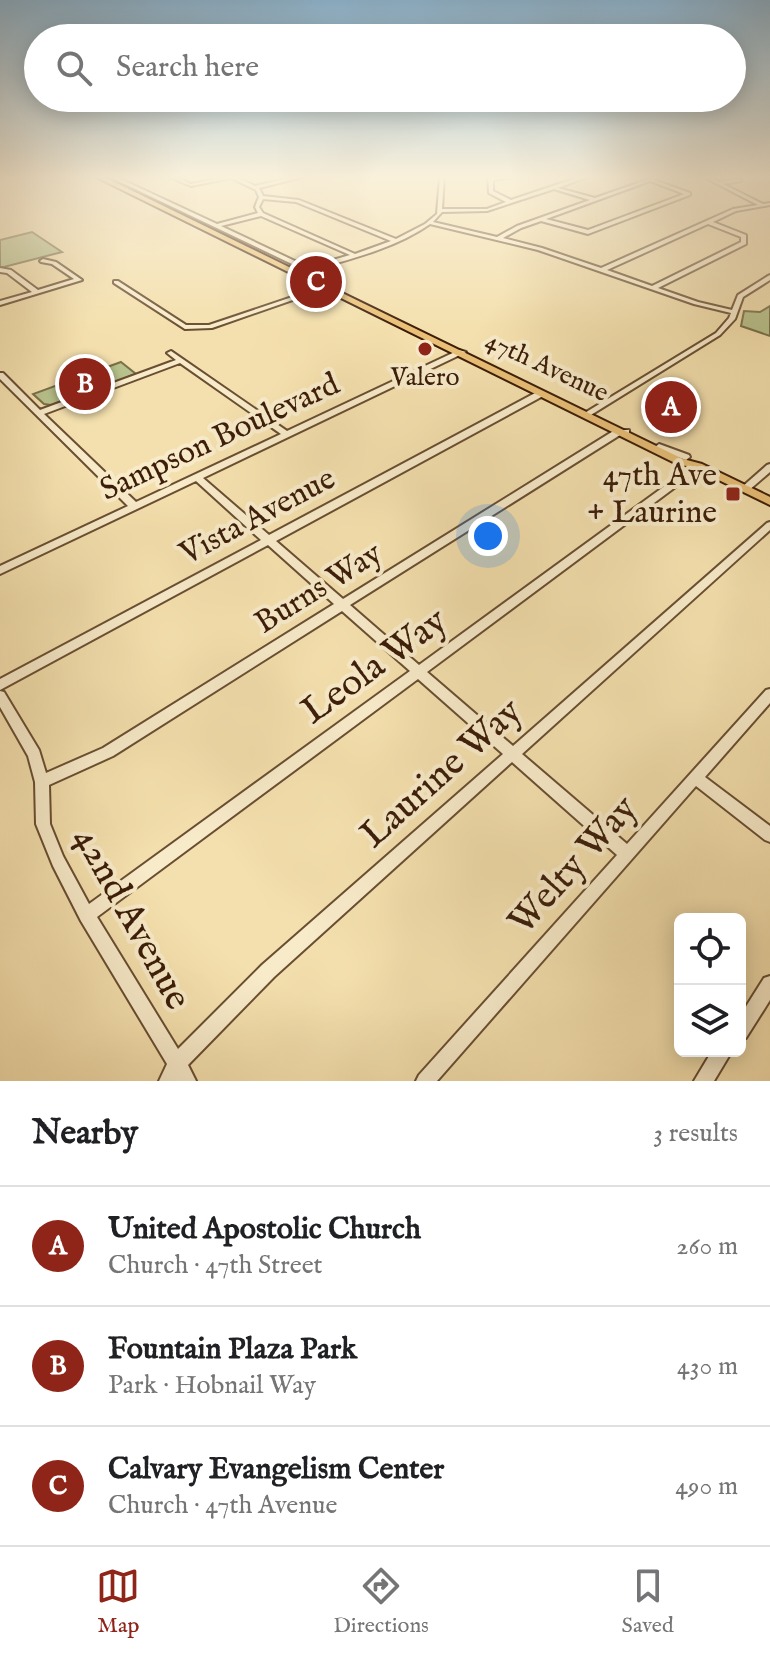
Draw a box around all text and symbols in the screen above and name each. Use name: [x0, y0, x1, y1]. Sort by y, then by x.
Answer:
search box: [24, 24, 746, 112]
icon: search: [52, 46, 96, 90]
text: Search here: [116, 49, 259, 87]
pin: C: [290, 252, 342, 312]
street label: 47th Avenue: [480, 324, 614, 410]
marker: Valero: [416, 340, 434, 358]
pin: B: [59, 354, 111, 414]
place label: Valero: [389, 361, 460, 394]
street label: Sampson Boulevard: [94, 364, 347, 511]
pin: A: [645, 377, 697, 437]
place label: 47th Ave + Laurine: [587, 456, 717, 534]
street label: Vista Avenue: [172, 459, 343, 576]
marker: 47th Ave + Laurine: [724, 485, 742, 503]
your location: [468, 516, 508, 556]
street label: Burns Way: [248, 534, 391, 644]
street label: Leola Way: [293, 598, 458, 736]
street label: Laurine Way: [351, 688, 533, 859]
street label: Welty Way: [499, 786, 649, 946]
street label: 42nd Avenue: [61, 819, 201, 1019]
map controls: [674, 913, 746, 1057]
button: locate: [674, 913, 746, 985]
button: layers: [674, 985, 746, 1057]
text: Nearby: [32, 1112, 138, 1155]
text: 3 results: [653, 1117, 738, 1150]
text: United Apostolic Church: [108, 1211, 421, 1249]
text: A: [49, 1230, 67, 1263]
text: 260 m: [676, 1230, 738, 1263]
text: Church · 47th Street: [108, 1249, 323, 1282]
text: Fountain Plaza Park: [108, 1331, 357, 1369]
text: B: [49, 1350, 67, 1383]
text: 430 m: [677, 1350, 738, 1383]
text: Park · Hobnail Way: [108, 1369, 316, 1402]
text: Calvary Evangelism Center: [108, 1451, 444, 1489]
text: C: [49, 1470, 67, 1503]
text: 490 m: [675, 1470, 738, 1503]
text: Church · 47th Avenue: [108, 1489, 337, 1522]
tab: Map: [96, 1564, 140, 1640]
tab: Directions: [333, 1564, 429, 1640]
tab: Saved: [622, 1564, 674, 1640]

